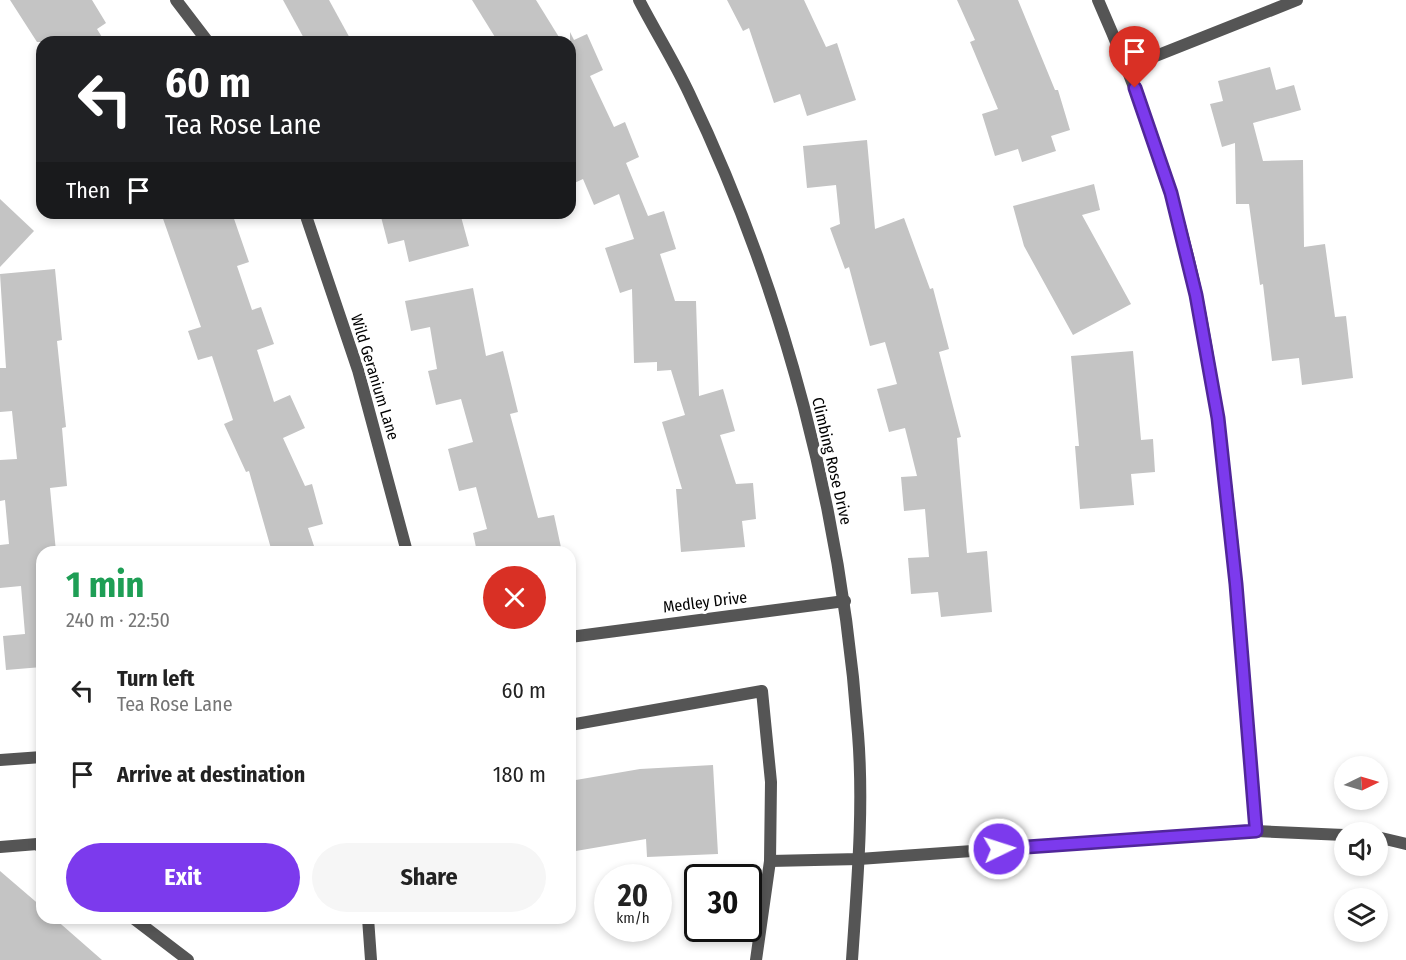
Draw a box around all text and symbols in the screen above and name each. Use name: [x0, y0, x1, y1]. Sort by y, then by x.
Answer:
pin: [1109, 26, 1160, 88]
icon: arrive: [1118, 35, 1151, 68]
text: 60 m: [165, 58, 251, 108]
icon: left: [66, 60, 144, 138]
text: Tea Rose Lane: [165, 109, 321, 141]
icon: arrive: [122, 174, 155, 207]
text: Then: [66, 177, 110, 204]
street label: Wild Geranium Lane: [347, 312, 403, 442]
street label: Climbing Rose Drive: [808, 395, 856, 527]
text: 1 min: [66, 563, 144, 607]
button: close: [483, 566, 546, 629]
street label: Medley Drive: [662, 587, 748, 617]
text: 240 m · 22:50: [66, 608, 170, 632]
text: Turn left: [117, 665, 195, 692]
icon: left: [66, 674, 99, 707]
text: 60 m: [502, 677, 546, 704]
text: Tea Rose Lane: [117, 692, 233, 716]
north arrow: [1334, 756, 1388, 810]
map controls: [1334, 756, 1388, 942]
icon: arrive: [66, 758, 99, 791]
text: Arrive at destination: [117, 761, 305, 788]
text: 180 m: [493, 761, 546, 788]
position arrow: [967, 817, 1031, 881]
button: sound: [1334, 822, 1388, 876]
button: Exit: [66, 843, 300, 912]
button: Share: [312, 843, 546, 912]
speed limit sign: 30: [684, 864, 762, 942]
text: 20: [618, 878, 648, 914]
button: layers: [1334, 888, 1388, 942]
text: km/h: [616, 909, 650, 927]

